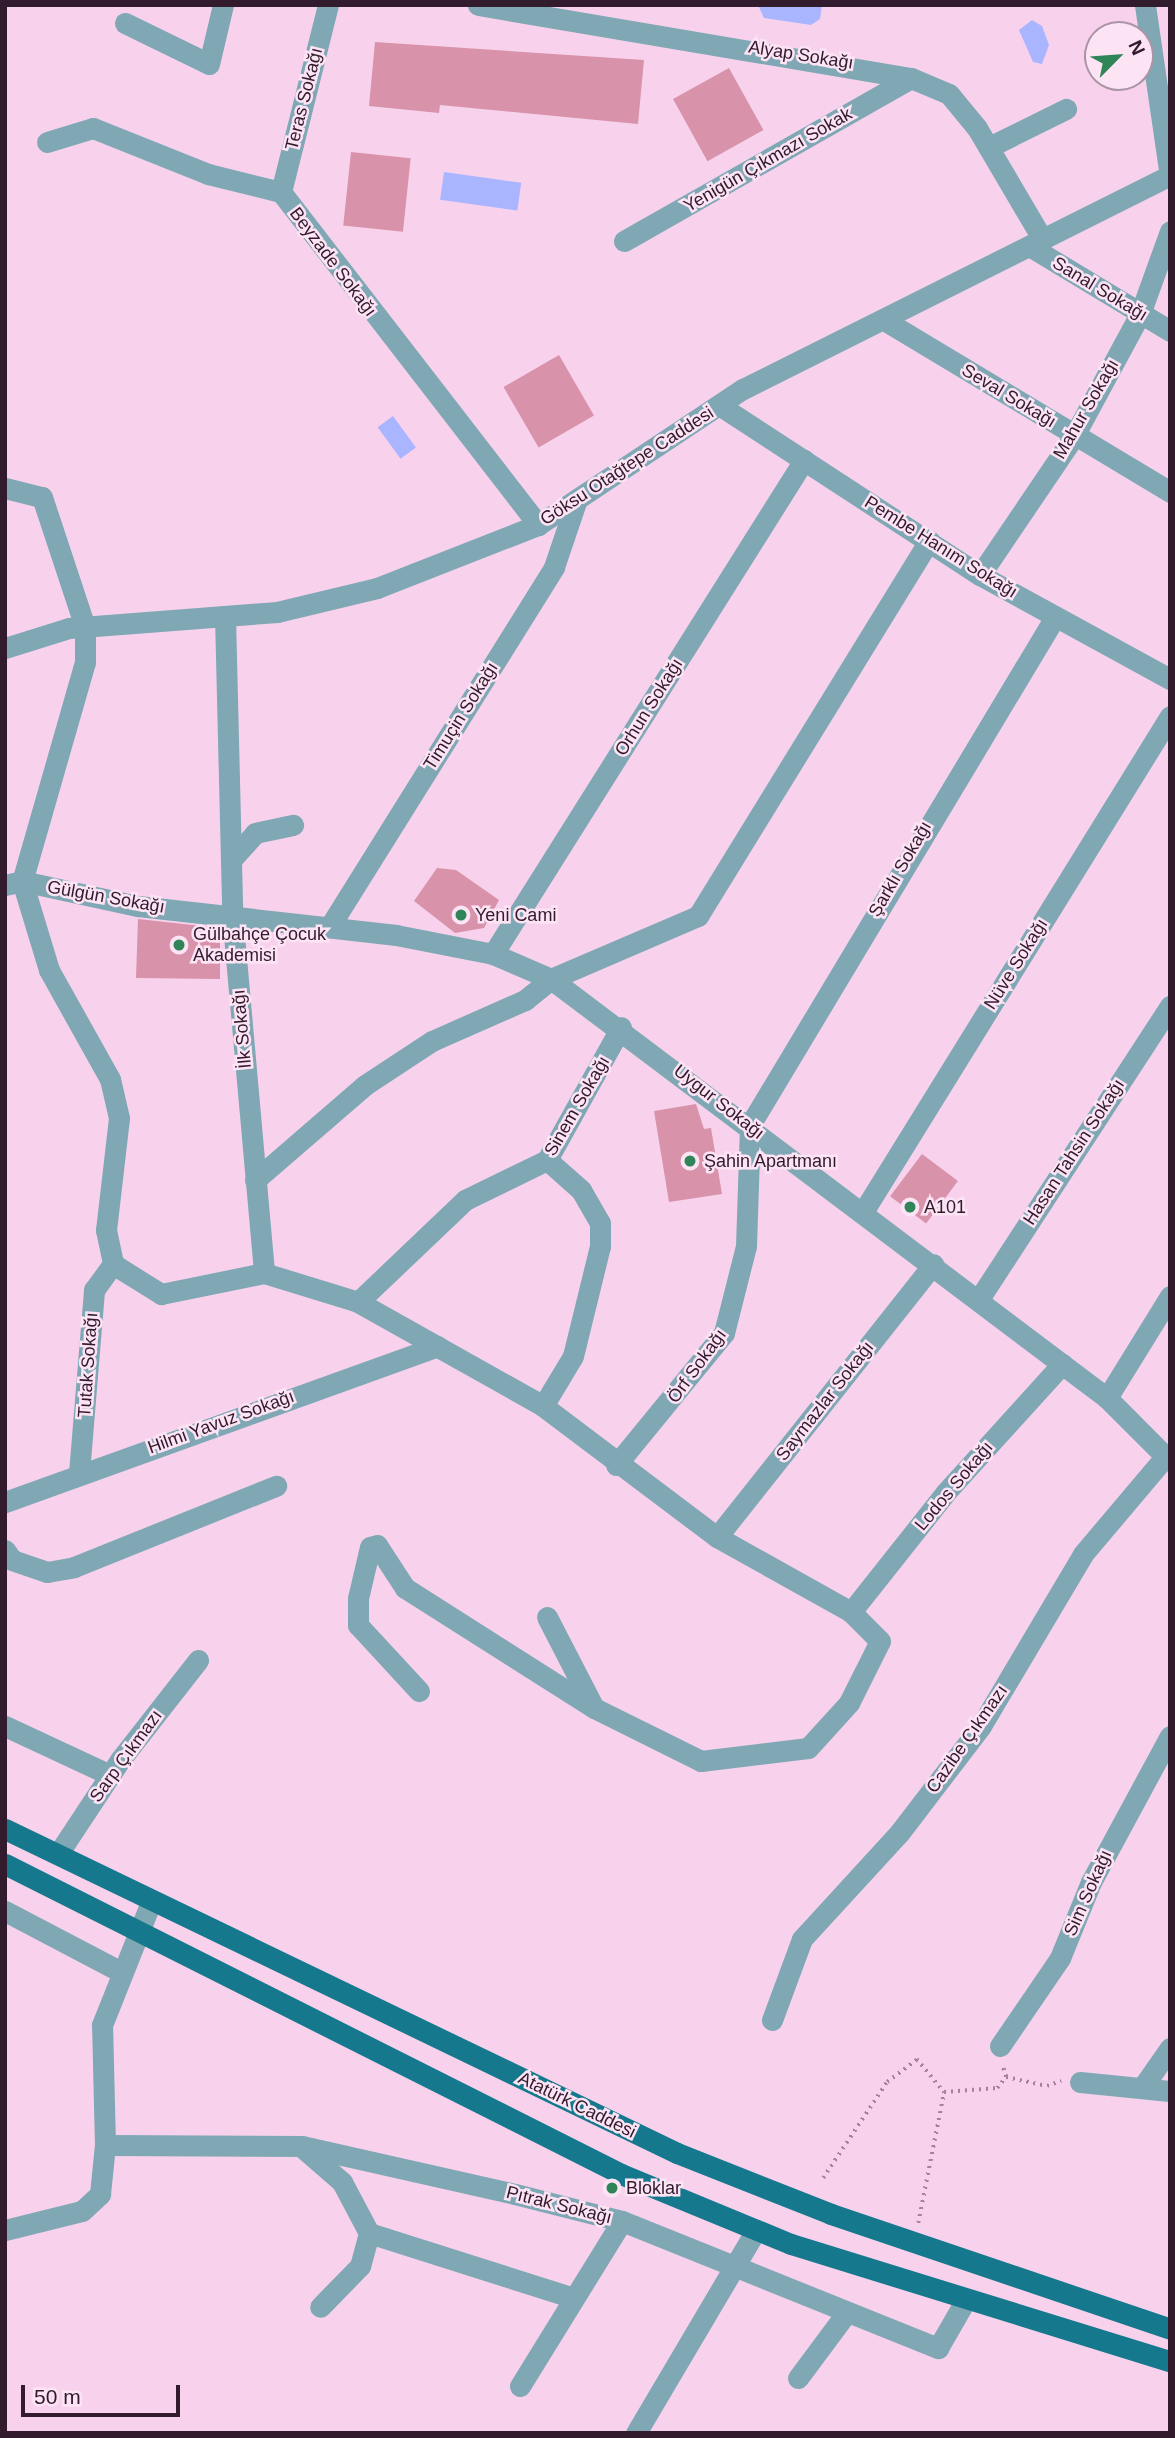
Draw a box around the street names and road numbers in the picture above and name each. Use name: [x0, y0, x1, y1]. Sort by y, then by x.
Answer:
street label: Alyap Sokağı: [747, 36, 855, 74]
street label: Teras Sokağı: [281, 45, 327, 153]
street label: Yenigün Çıkmazı Sokak: [680, 103, 856, 217]
street label: Beyzade Sokağı: [285, 203, 381, 321]
street label: Sanal Sokağı: [1049, 252, 1151, 326]
street label: Mahur Sokağı: [1049, 355, 1123, 463]
street label: Seval Sokağı: [958, 359, 1060, 433]
street label: Göksu Otağtepe Caddesi: [536, 402, 718, 530]
street label: Pembe Hanım Sokağı: [861, 491, 1021, 603]
street label: Orhun Sokağı: [610, 654, 688, 760]
street label: Timuçin Sokağı: [419, 658, 503, 774]
street label: Şarklı Sokağı: [864, 817, 936, 921]
street label: Gülgün Sokağı: [45, 876, 167, 918]
street label: Nüve Sokağı: [980, 915, 1052, 1013]
street label: İlk Sokağı: [228, 989, 256, 1069]
street label: Sinem Sokağı: [540, 1052, 614, 1160]
street label: Uygur Sokağı: [669, 1060, 769, 1144]
street label: Hasan Tahsin Sokağı: [1019, 1075, 1129, 1229]
street label: Tutak Sokağı: [74, 1312, 102, 1418]
street label: Örf Sokağı: [663, 1325, 731, 1407]
street label: Saymazlar Sokağı: [772, 1337, 878, 1465]
street label: Hilmi Yavuz Sokağı: [145, 1385, 297, 1459]
street label: Lodos Sokağı: [910, 1437, 998, 1535]
street label: Cazibe Çıkmazı: [922, 1681, 1012, 1797]
street label: Sarp Çıkmazı: [85, 1706, 167, 1806]
street label: Sim Sokağı: [1059, 1847, 1117, 1939]
street label: Atatürk Caddesi: [515, 2067, 639, 2143]
street label: Pıtrak Sokağı: [504, 2181, 614, 2229]

